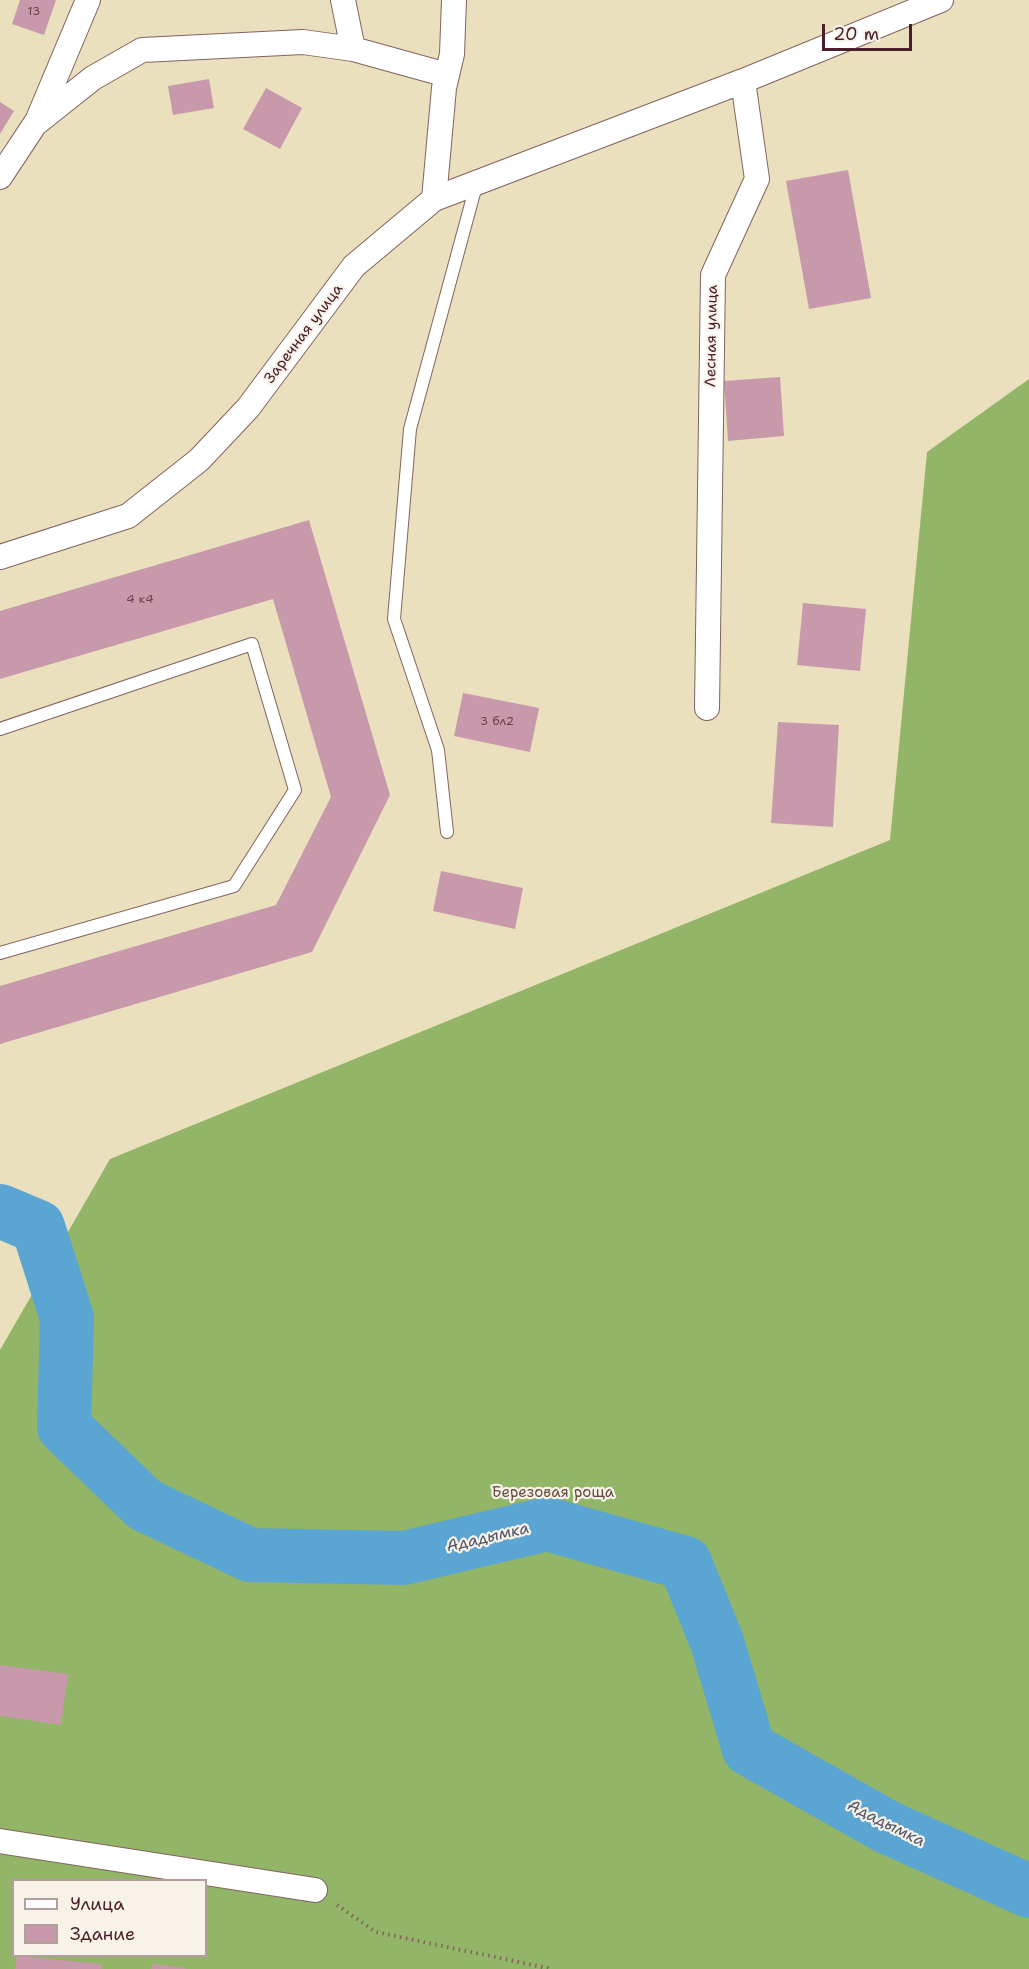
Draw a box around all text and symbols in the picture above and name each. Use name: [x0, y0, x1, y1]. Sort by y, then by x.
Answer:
house number: 13: [28, 5, 40, 19]
scale bar: [825, 12, 915, 50]
text: 20 m: [833, 22, 879, 46]
street label: Заречная улица: [261, 281, 347, 387]
street label: Лесная улица: [702, 285, 722, 387]
house number: 4 к4: [126, 593, 154, 607]
house number: 3 бл2: [480, 715, 514, 729]
park label: Березовая роща: [492, 1484, 614, 1502]
water label: Ададымка: [445, 1519, 531, 1557]
water label: Ададымка: [844, 1796, 928, 1852]
legend: [12, 1879, 207, 1957]
text: Улица: [70, 1892, 124, 1916]
text: Здание: [70, 1922, 135, 1946]

